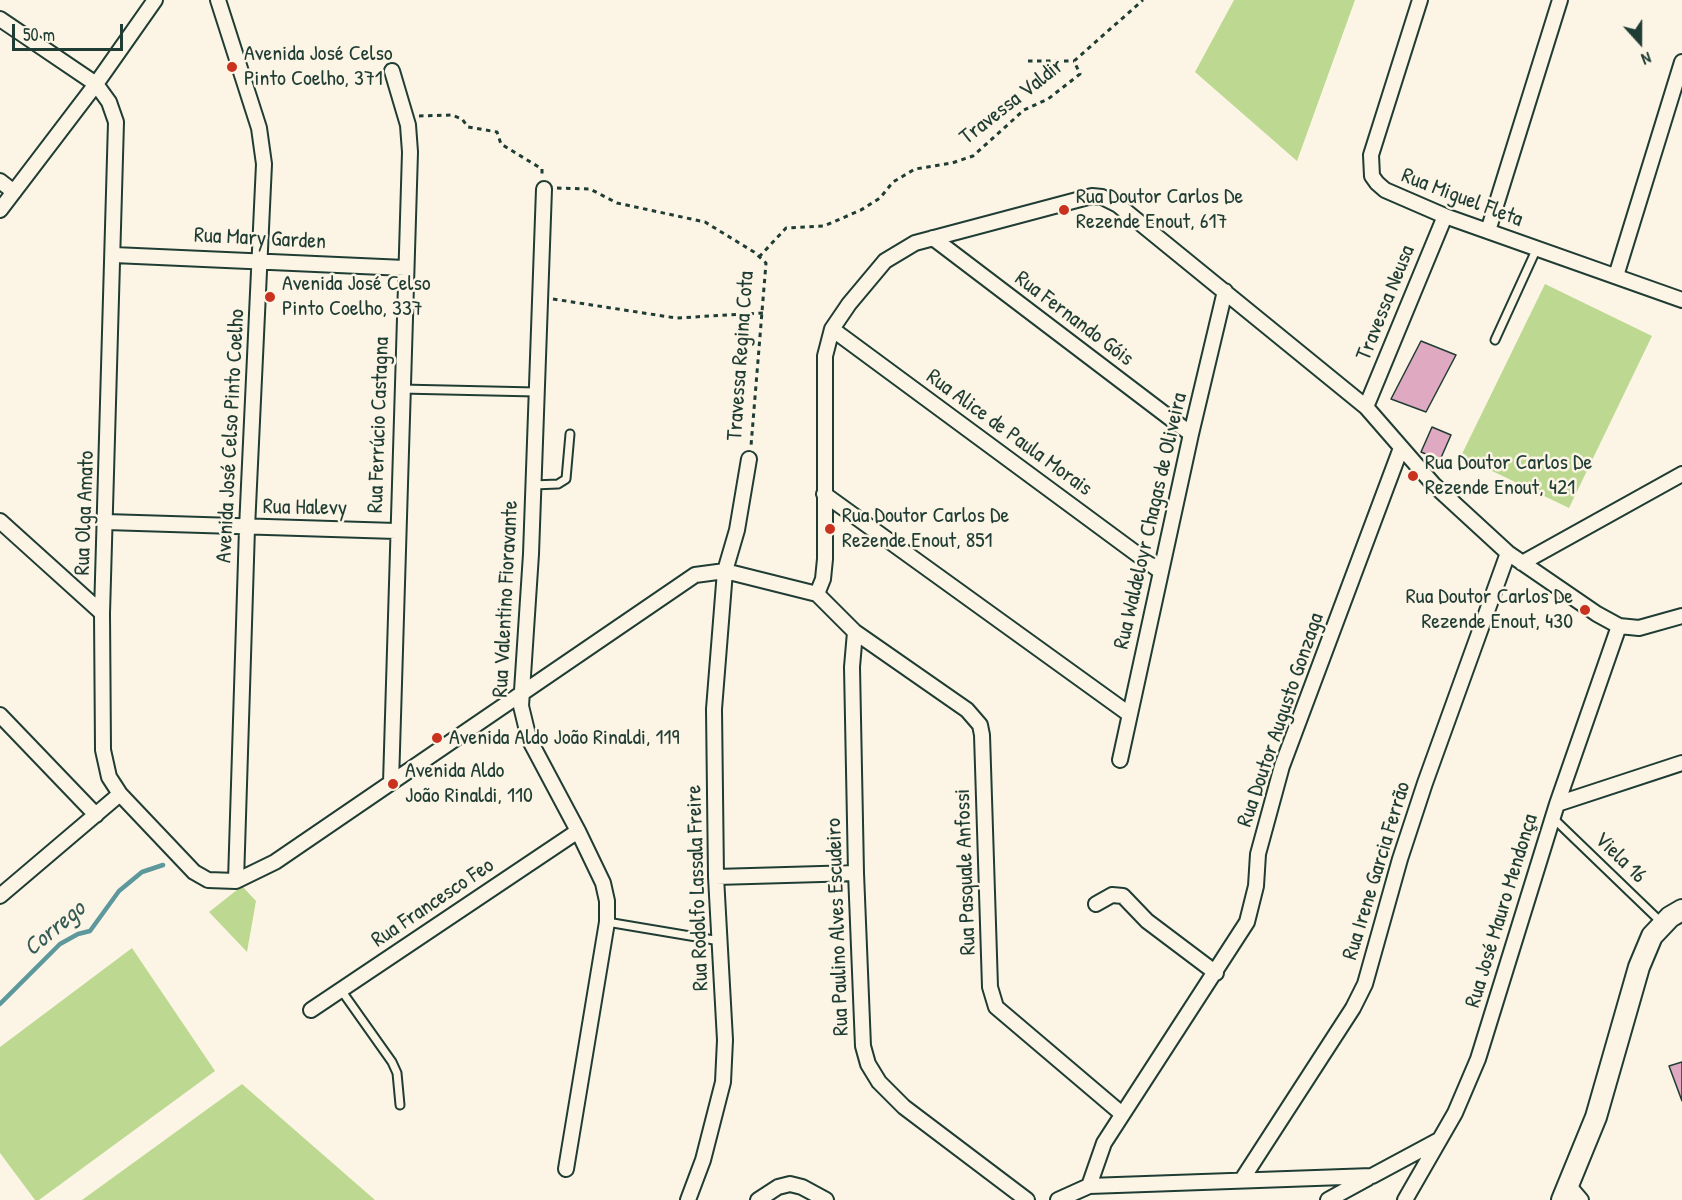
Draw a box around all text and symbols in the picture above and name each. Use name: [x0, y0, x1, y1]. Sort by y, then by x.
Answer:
scale bar: [15, 12, 126, 50]
north arrow: [1610, 12, 1670, 72]
text: 50 m: [23, 22, 55, 47]
place label: Avenida José Celso Pinto Coelho, 371: [244, 41, 393, 92]
text: N: [1639, 47, 1654, 71]
street label: Travessa Valdir: [955, 53, 1069, 151]
marker: Avenida José Celso Pinto Coelho, 371: [225, 60, 239, 74]
street label: Rua Miguel Fleta: [1398, 163, 1526, 233]
place label: Rua Doutor Carlos De Rezende Enout, 617: [1076, 184, 1243, 236]
marker: Rua Doutor Carlos De Rezende Enout, 617: [1057, 203, 1071, 217]
street label: Rua Mary Garden: [193, 222, 327, 256]
street label: Travessa Neusa: [1351, 242, 1421, 364]
street label: Rua Fernando Góis: [1009, 266, 1139, 372]
street label: Travessa Regina Cota: [722, 270, 760, 442]
place label: Avenida José Celso Pinto Coelho, 337: [282, 271, 431, 322]
marker: Avenida José Celso Pinto Coelho, 337: [263, 290, 277, 304]
street label: Avenida José Celso Pinto Coelho: [211, 308, 251, 564]
street label: Rua Ferrúcio Castagna: [363, 336, 395, 514]
street label: Rua Alice de Paula Morais: [921, 364, 1097, 502]
street label: Rua Waldeloyr Chagas de Oliveira: [1109, 390, 1193, 652]
street label: Rua Olga Amato: [70, 450, 100, 576]
place label: Rua Doutor Carlos De Rezende Enout, 421: [1425, 450, 1592, 502]
marker: Rua Doutor Carlos De Rezende Enout, 421: [1406, 469, 1420, 483]
street label: Rua Halevy: [263, 494, 347, 522]
street label: Rua Valentino Fioravante: [488, 500, 524, 698]
place label: Rua Doutor Carlos De Rezende Enout, 851: [842, 503, 1009, 554]
marker: Rua Doutor Carlos De Rezende Enout, 851: [823, 522, 837, 536]
place label: Rua Doutor Carlos De Rezende Enout, 430: [1406, 584, 1573, 636]
marker: Rua Doutor Carlos De Rezende Enout, 430: [1578, 603, 1592, 617]
street label: Rua Doutor Augusto Gonzaga: [1232, 610, 1330, 830]
place label: Avenida Aldo João Rinaldi, 119: [449, 725, 679, 751]
marker: Avenida Aldo João Rinaldi, 119: [430, 731, 444, 745]
place label: Avenida Aldo João Rinaldi, 110: [405, 758, 533, 810]
marker: Avenida Aldo João Rinaldi, 110: [386, 777, 400, 791]
street label: Rua Irene Garcia Ferrão: [1337, 779, 1417, 963]
street label: Rua Rodolfo Lassala Freire: [681, 785, 715, 991]
street label: Rua Pasquale Anfossi: [950, 788, 982, 956]
street label: Rua José Mauro Mendonça: [1460, 811, 1544, 1011]
street label: Rua Paulino Alves Escudeiro: [821, 818, 855, 1036]
street label: Viela 16: [1588, 827, 1652, 889]
street label: Rua Francesco Feo: [367, 852, 499, 954]
water label: Corrego: [18, 895, 92, 963]

